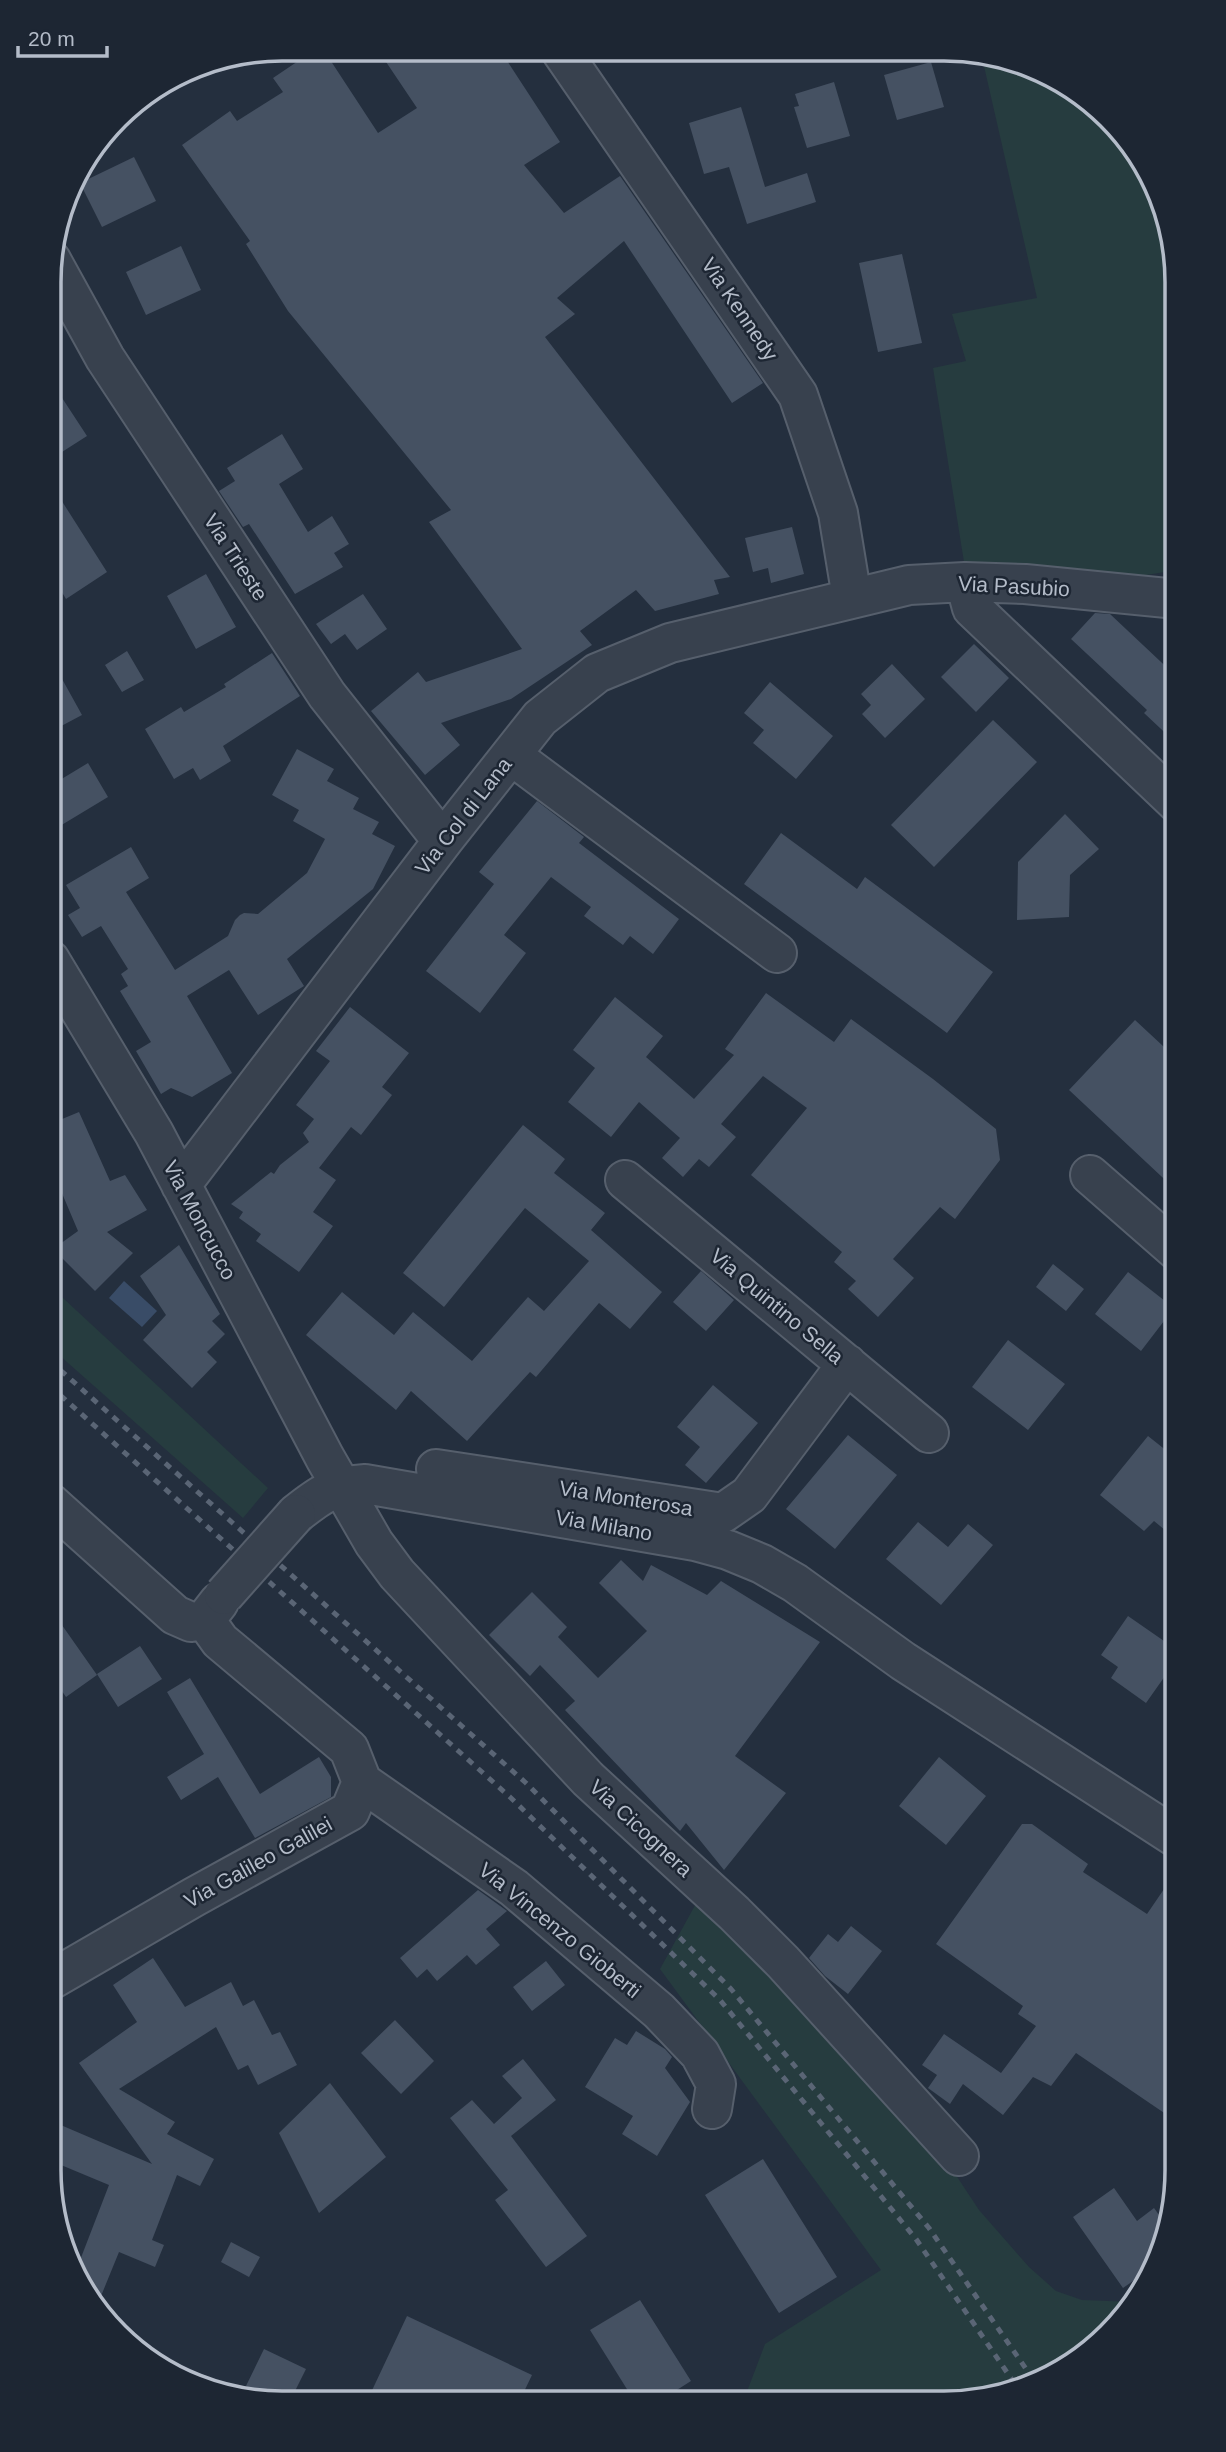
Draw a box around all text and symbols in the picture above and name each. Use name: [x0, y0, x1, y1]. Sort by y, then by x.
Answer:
scale bar: [18, 14, 107, 58]
text: 20 m: [28, 27, 75, 50]
street label: Via Kennedy: [697, 253, 783, 365]
street label: Via Trieste: [199, 509, 273, 605]
street label: Via Pasubio: [958, 572, 1070, 600]
street label: Via Col di Lana: [410, 753, 516, 879]
street label: Via Moncucco: [159, 1157, 241, 1283]
street label: Via Quintino Sella: [706, 1244, 848, 1369]
street label: Via Monterosa: [558, 1476, 695, 1520]
street label: Via Milano: [554, 1505, 654, 1545]
street label: Via Cicognera: [585, 1775, 697, 1881]
street label: Via Galileo Galilei: [180, 1812, 336, 1912]
street label: Via Vincenzo Gioberti: [475, 1858, 645, 2002]

